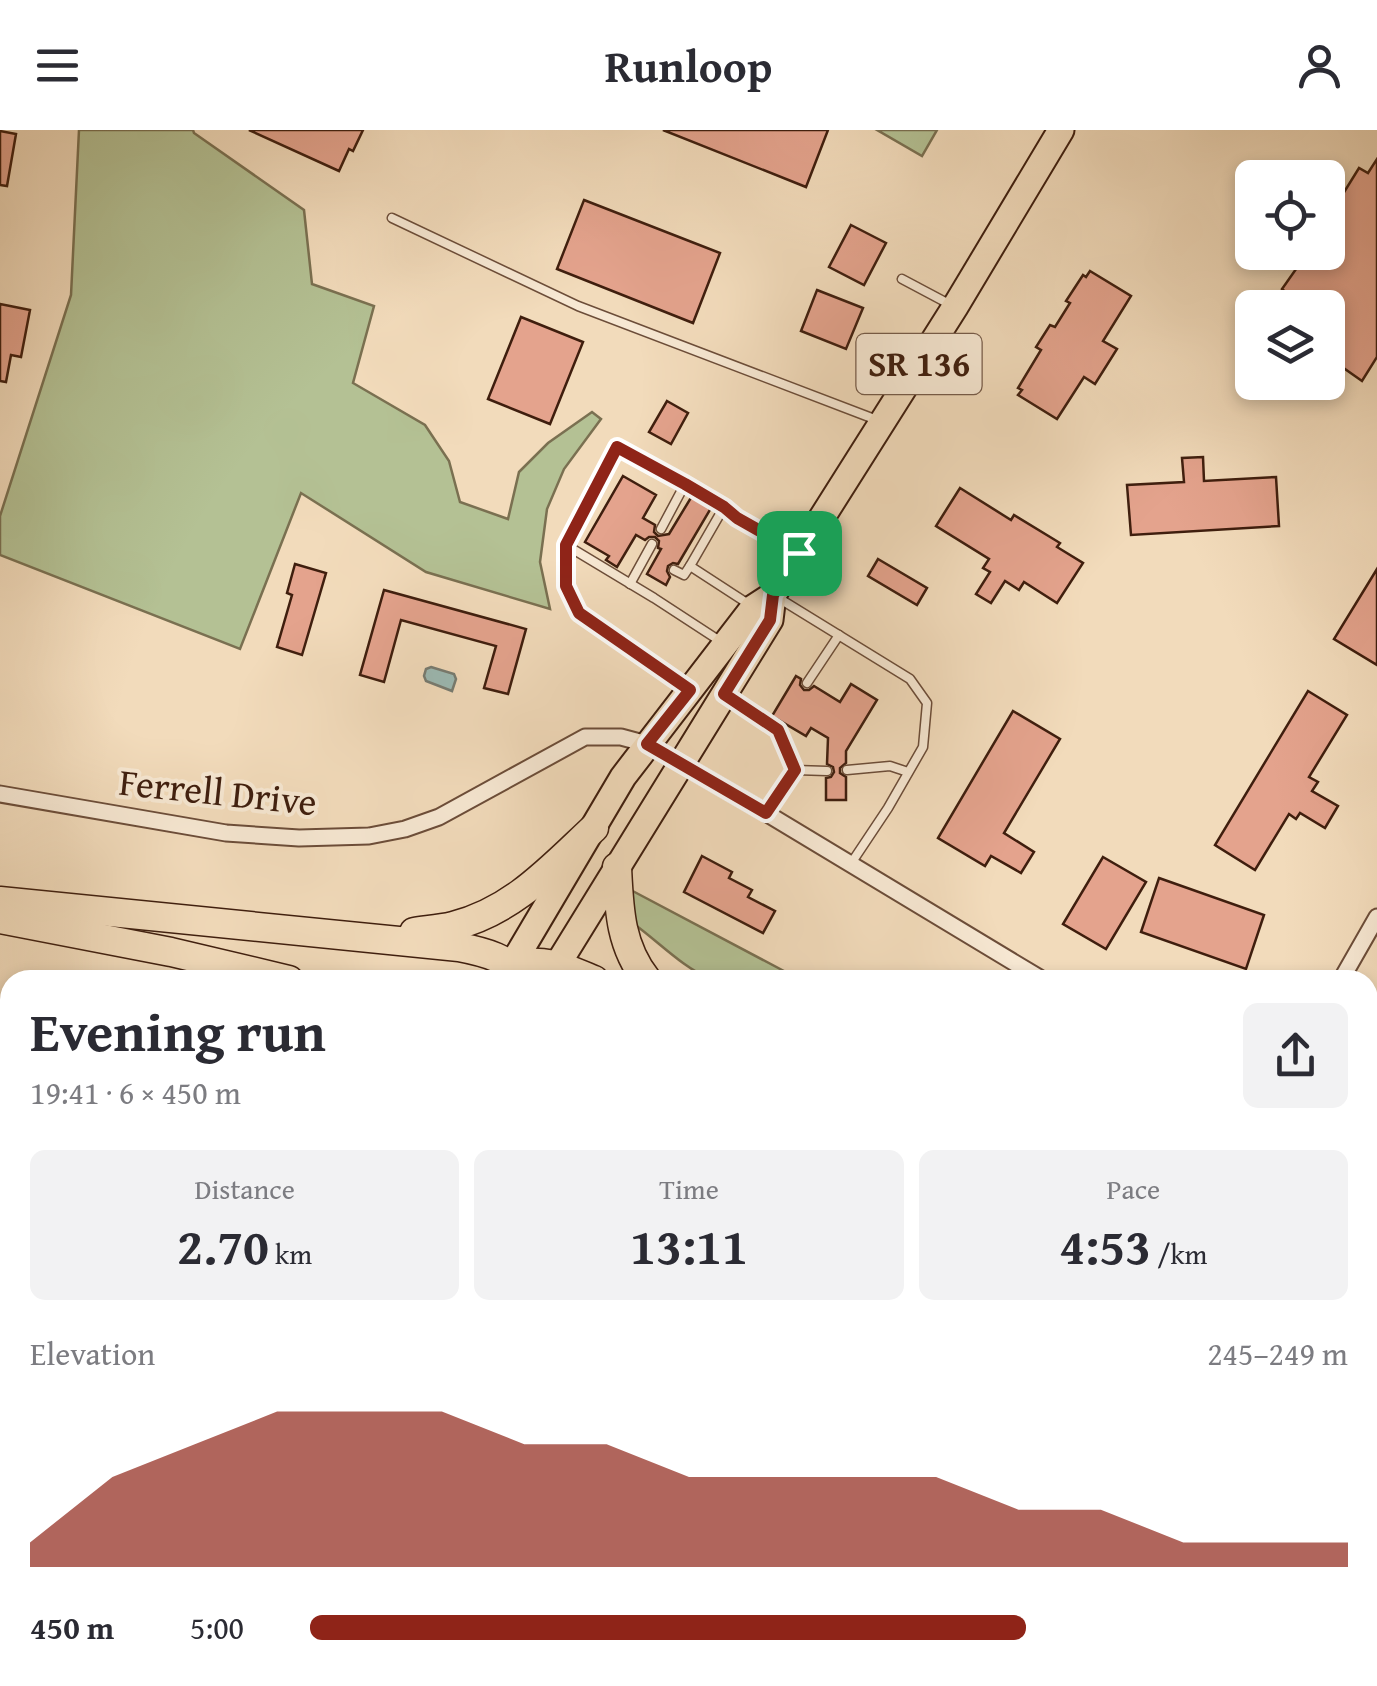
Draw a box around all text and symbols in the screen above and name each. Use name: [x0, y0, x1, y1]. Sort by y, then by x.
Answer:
text: Runloop: [605, 33, 772, 98]
icon: menu: [30, 38, 85, 93]
icon: person: [1292, 38, 1347, 93]
map controls: [1235, 160, 1345, 400]
button: locate: [1235, 160, 1345, 270]
button: layers: [1235, 290, 1345, 400]
road number: SR 136: [856, 334, 982, 394]
pin: [757, 511, 842, 596]
icon: arrive: [772, 526, 827, 581]
street label: Ferrell Drive: [117, 753, 320, 829]
text: Evening run: [30, 991, 326, 1071]
button: share: [1243, 1003, 1348, 1108]
text: 19:41 · 6 × 450 m: [30, 1069, 241, 1116]
text: Distance: [194, 1168, 295, 1209]
text: Time: [659, 1168, 719, 1209]
text: Pace: [1106, 1168, 1160, 1209]
text: 2.70: [177, 1209, 269, 1282]
text: 13:11: [630, 1209, 748, 1282]
text: 4:53: [1059, 1209, 1151, 1282]
text: km: [269, 1233, 312, 1274]
text: /km: [1151, 1233, 1207, 1274]
text: Elevation: [30, 1330, 155, 1377]
text: 245–249 m: [1207, 1330, 1348, 1377]
text: 450 m: [30, 1604, 114, 1651]
text: 5:00: [190, 1604, 244, 1651]

